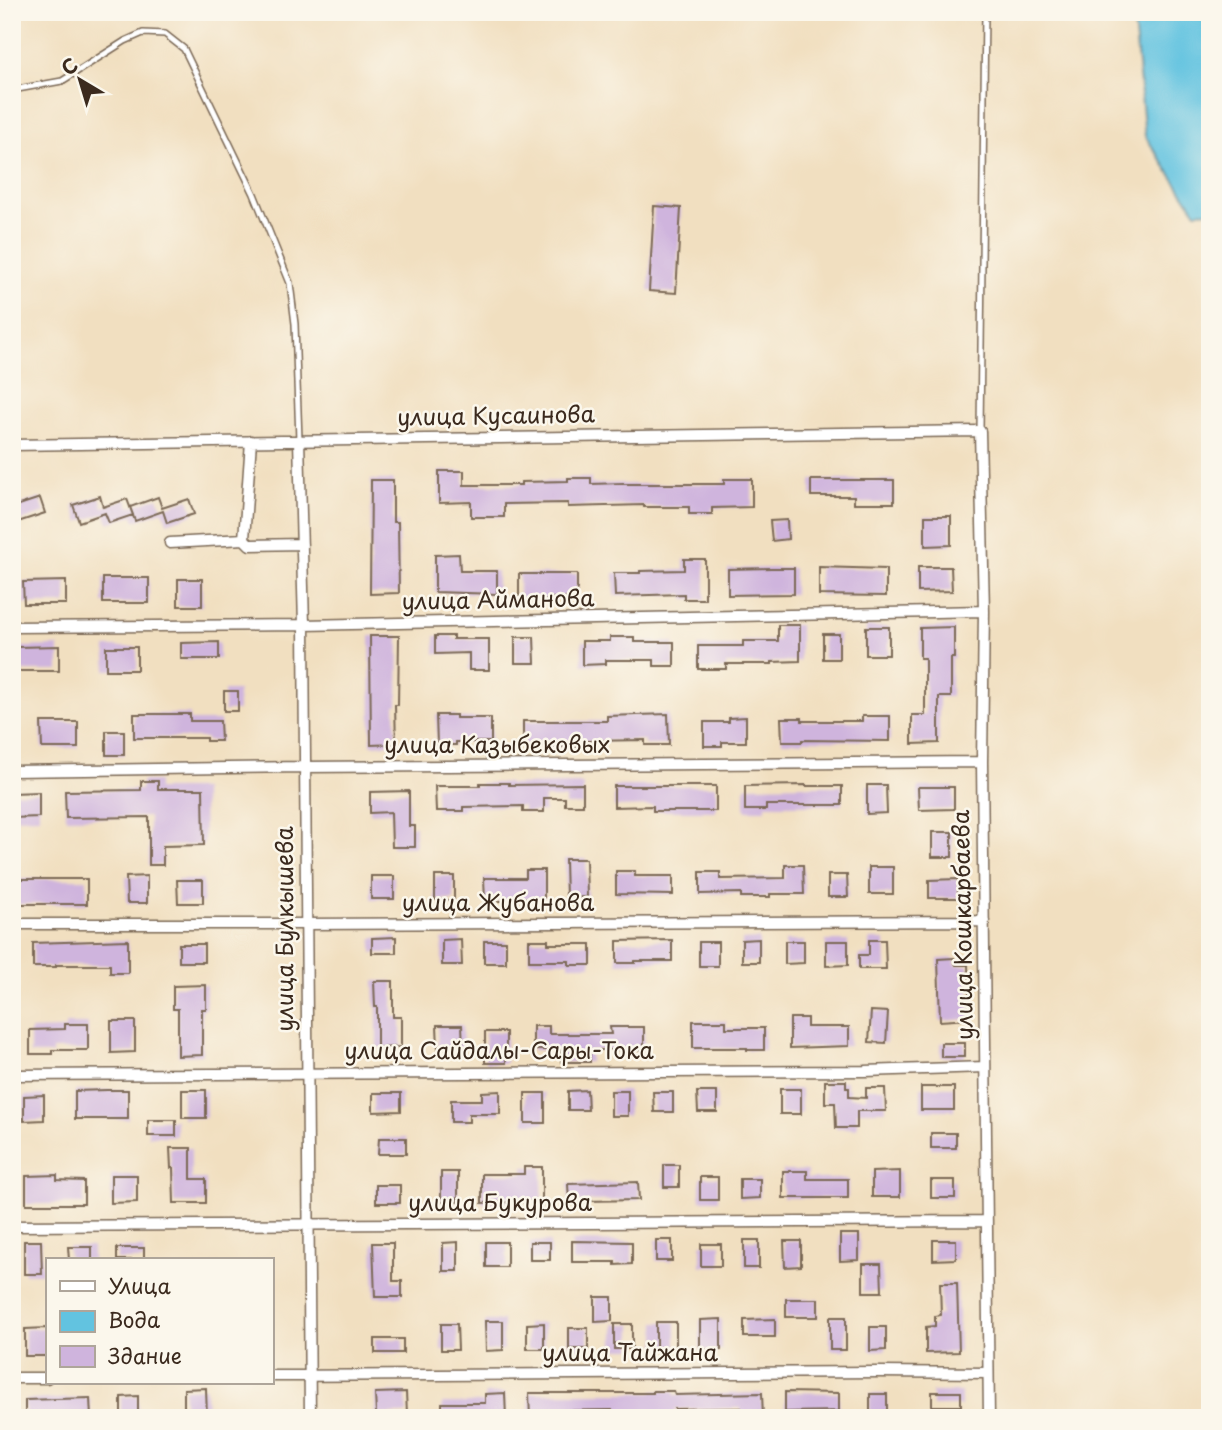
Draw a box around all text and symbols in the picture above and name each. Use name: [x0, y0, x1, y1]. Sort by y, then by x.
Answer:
north arrow: [46, 46, 116, 116]
text: С: [55, 50, 83, 81]
street label: улица Кусаинова: [397, 395, 596, 434]
street label: улица Айманова: [401, 579, 595, 618]
street label: улица Казыбековых: [384, 726, 610, 761]
street label: улица Кошкарбаева: [942, 809, 981, 1041]
street label: улица Булкышева: [266, 825, 301, 1032]
street label: улица Жубанова: [402, 884, 595, 919]
street label: улица Сайдалы-Сары-Тока: [344, 1032, 654, 1067]
street label: улица Букурова: [408, 1184, 593, 1219]
legend: [46, 1258, 273, 1384]
text: Улица: [108, 1269, 171, 1301]
text: Вода: [108, 1303, 160, 1335]
street label: улица Тайжана: [542, 1334, 718, 1369]
text: Здание: [108, 1339, 182, 1371]

